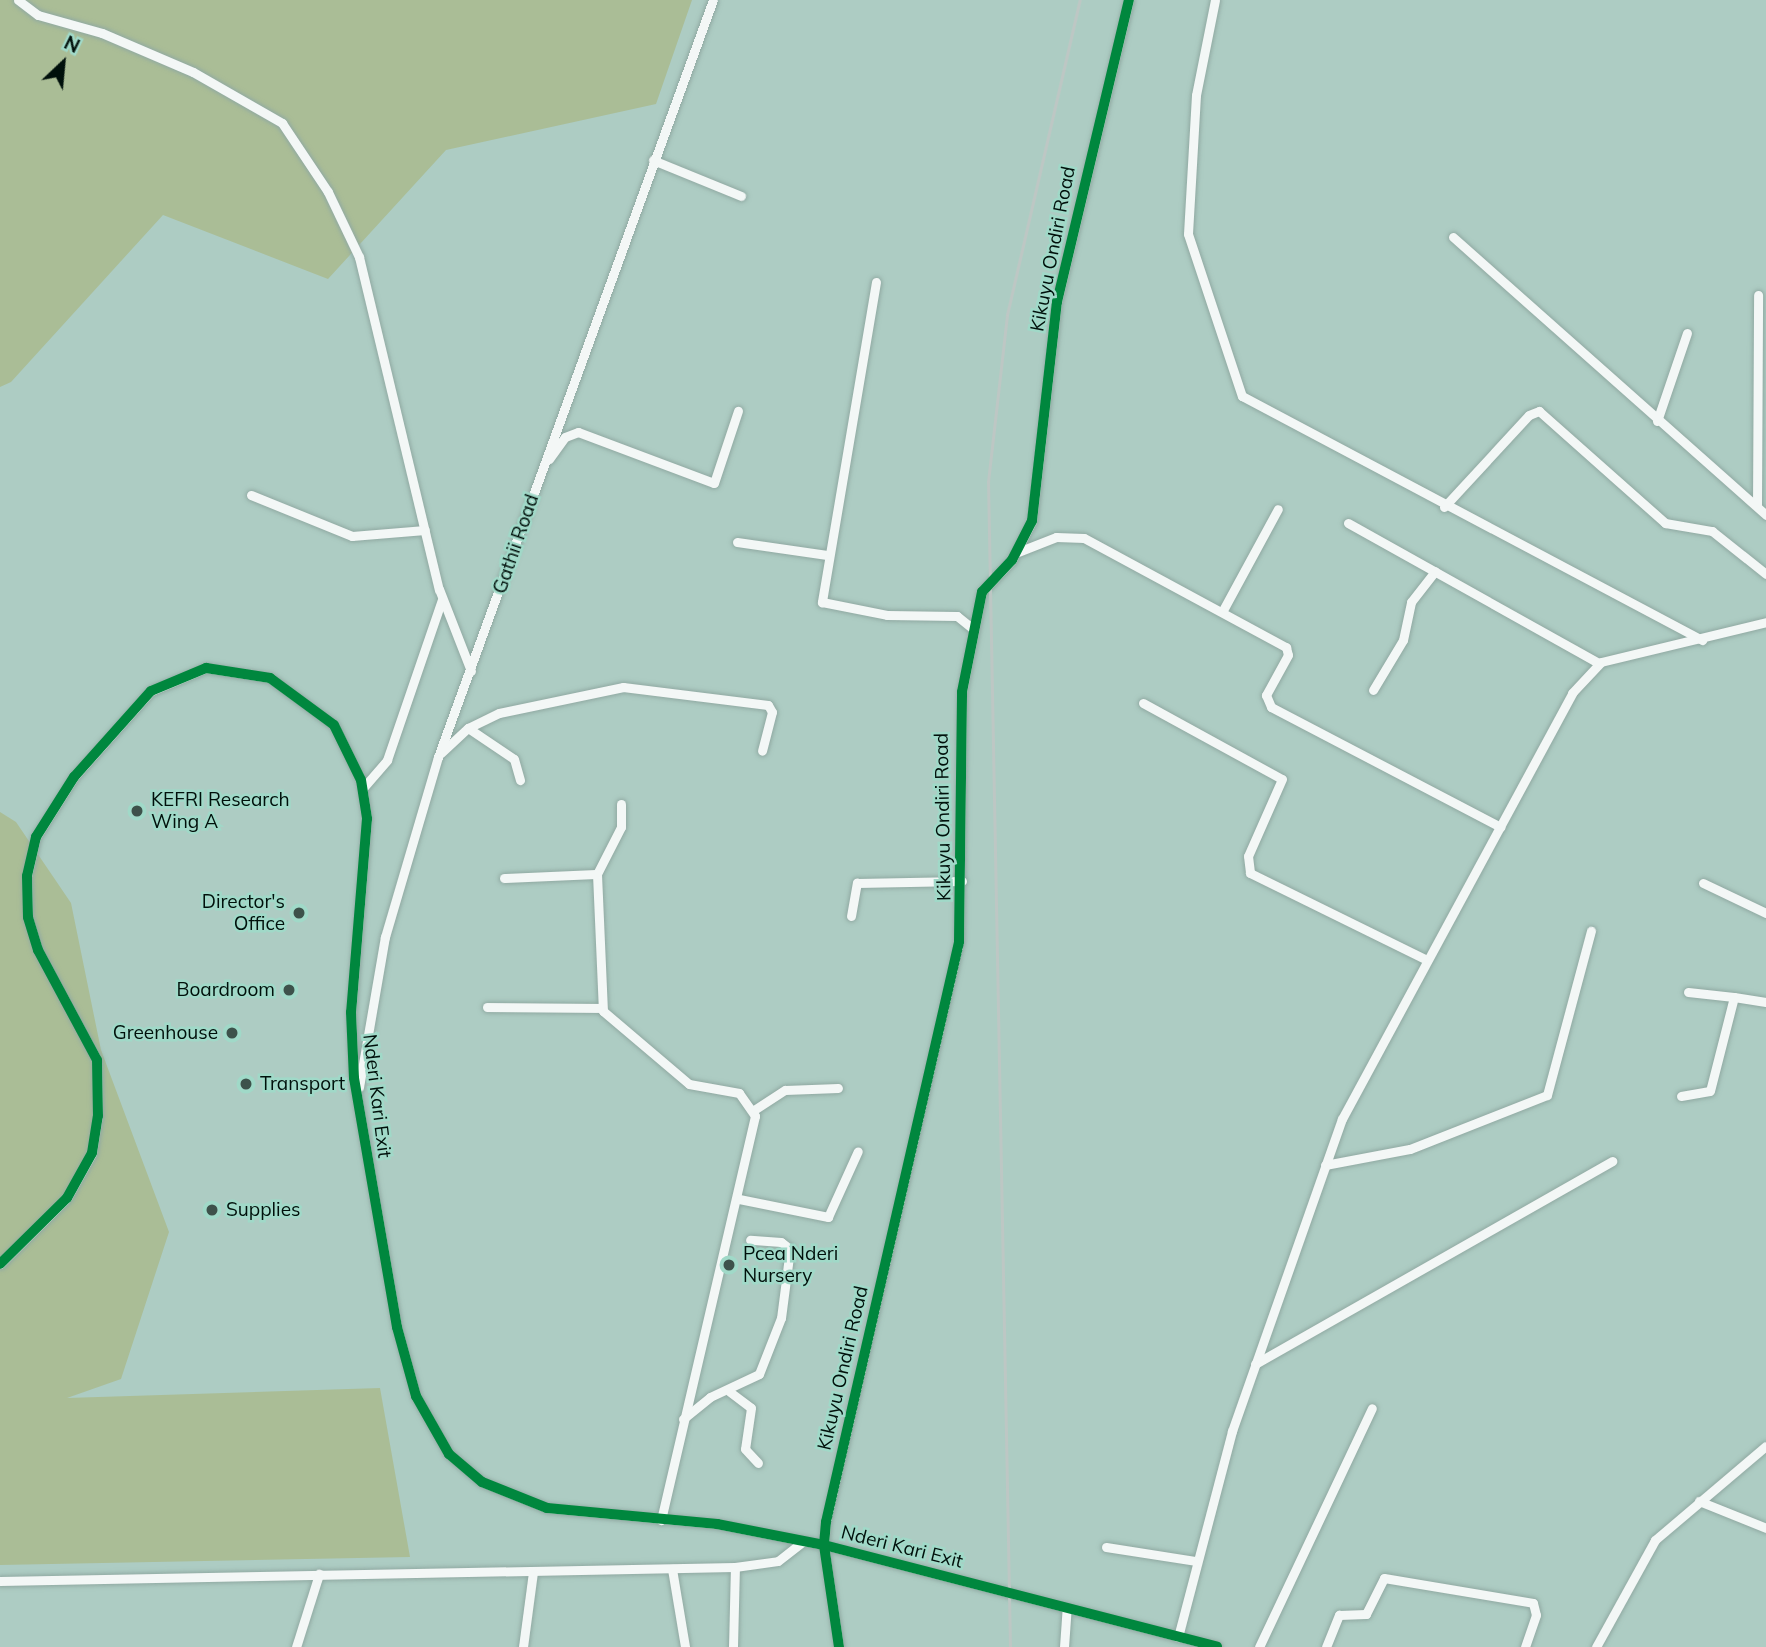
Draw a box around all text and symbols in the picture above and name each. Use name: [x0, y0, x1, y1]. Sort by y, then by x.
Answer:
north arrow: [28, 28, 98, 98]
text: N: [60, 30, 84, 58]
street label: Kikuyu Ondiri Road: [1026, 164, 1080, 334]
street label: Gathii Road: [488, 491, 544, 597]
street label: Kikuyu Ondiri Road: [930, 733, 956, 901]
place label: KEFRI Research Wing A: [151, 789, 290, 833]
marker: KEFRI Research Wing A: [129, 803, 145, 819]
place label: Director's Office: [202, 891, 285, 935]
marker: Director's Office: [291, 905, 307, 921]
place label: Boardroom: [177, 979, 275, 1001]
marker: Boardroom: [281, 982, 297, 998]
place label: Greenhouse: [113, 1022, 218, 1044]
marker: Greenhouse: [224, 1025, 240, 1041]
street label: Nderi Kari Exit: [358, 1033, 396, 1159]
place label: Transport: [260, 1073, 345, 1095]
marker: Transport: [238, 1076, 254, 1092]
place label: Supplies: [226, 1199, 300, 1221]
marker: Supplies: [204, 1202, 220, 1218]
place label: Pcea Nderi Nursery: [743, 1243, 838, 1287]
marker: Pcea Nderi Nursery: [721, 1257, 737, 1273]
street label: Kikuyu Ondiri Road: [813, 1284, 873, 1452]
street label: Nderi Kari Exit: [839, 1521, 965, 1573]

